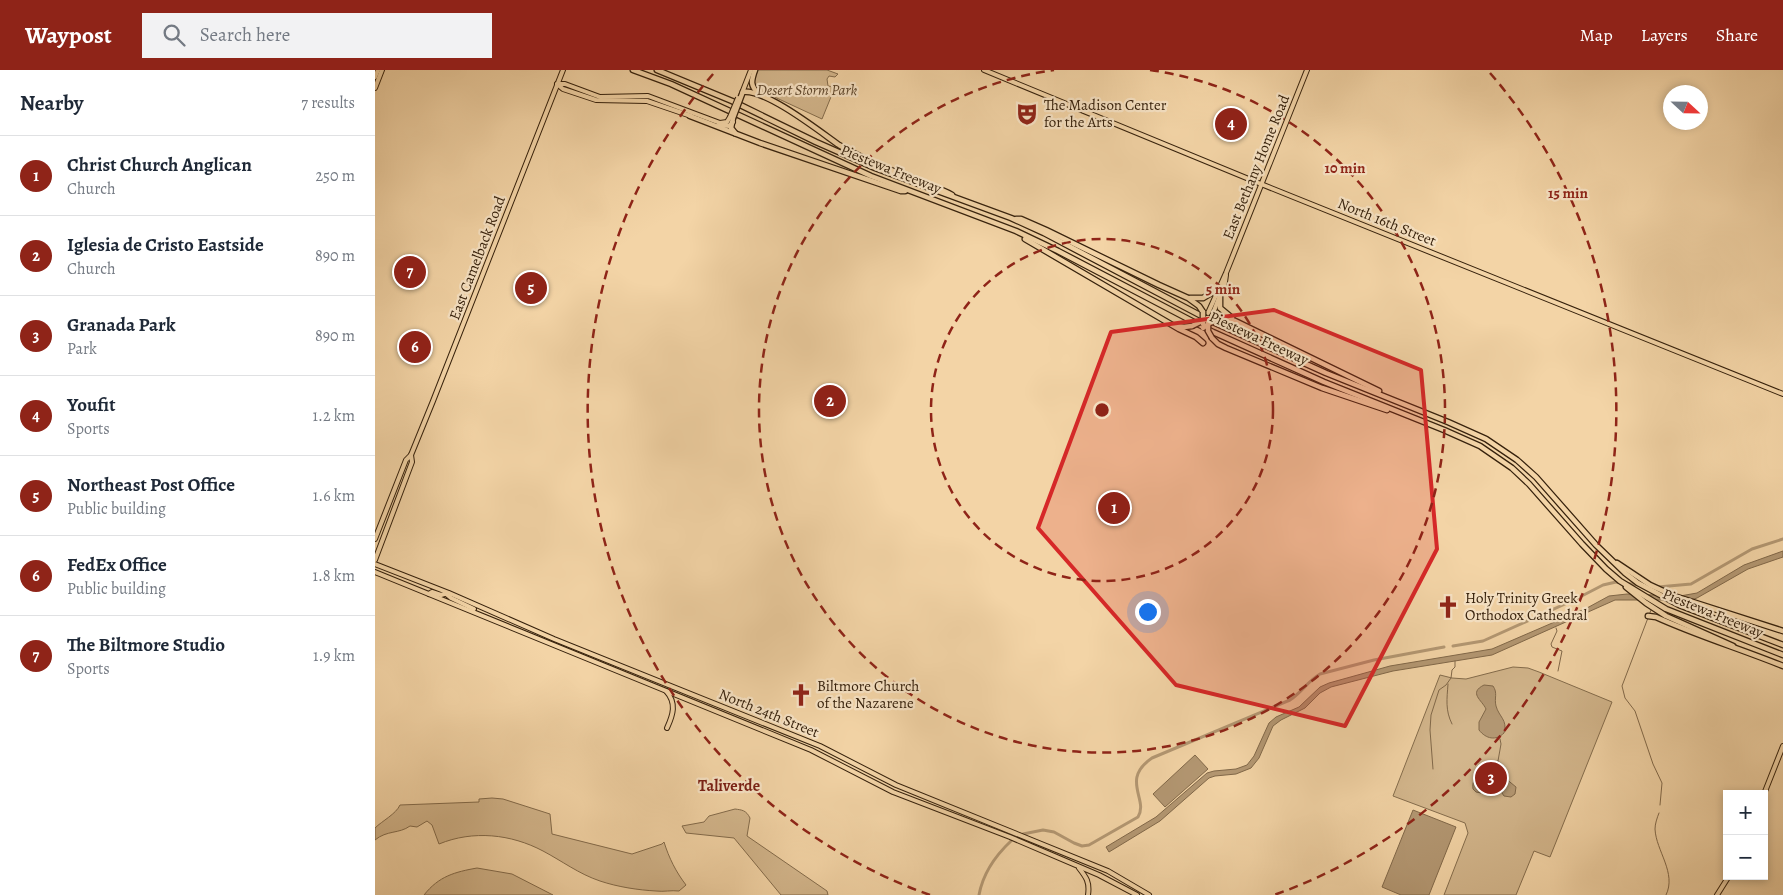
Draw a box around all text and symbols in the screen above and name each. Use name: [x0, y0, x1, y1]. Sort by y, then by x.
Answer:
search box: [142, 13, 492, 58]
text: Waypost: [25, 19, 112, 51]
icon: search: [160, 21, 188, 49]
text: Search here: [200, 22, 290, 48]
text: Map: [1580, 23, 1613, 47]
text: Layers: [1641, 23, 1688, 47]
text: Share: [1716, 23, 1758, 47]
park label: Desert Storm Park: [757, 80, 858, 100]
north arrow: [1663, 85, 1708, 130]
text: Nearby: [20, 89, 83, 117]
street label: East Bethany Home Road: [1218, 91, 1295, 242]
text: 7 results: [301, 92, 355, 114]
place label: The Madison Center for the Arts: [1044, 95, 1167, 132]
theatre icon: The Madison Center for the Arts: [1014, 101, 1040, 127]
pin: 4: [1215, 105, 1247, 143]
street label: Piestewa Freeway: [838, 140, 945, 198]
text: Christ Church Anglican: [67, 152, 252, 178]
text: 10 min: [1325, 158, 1366, 178]
text: 1: [33, 165, 39, 187]
text: 250 m: [316, 165, 355, 187]
text: Church: [67, 178, 116, 200]
text: 15 min: [1548, 183, 1588, 203]
street label: East Camelback Road: [444, 192, 510, 323]
street label: North 16th Street: [1335, 193, 1439, 251]
text: Iglesia de Cristo Eastside: [67, 232, 264, 258]
text: 2: [32, 245, 40, 267]
text: 890 m: [315, 245, 355, 267]
pin: 7: [394, 253, 426, 291]
text: Church: [67, 258, 116, 280]
pin: 5: [515, 269, 547, 307]
text: 5 min: [1206, 279, 1241, 299]
street label: Piestewa Freeway: [1206, 306, 1312, 370]
text: Granada Park: [67, 312, 176, 338]
text: 3: [33, 325, 39, 347]
text: 890 m: [315, 325, 355, 347]
pin: 6: [399, 328, 431, 366]
text: Park: [67, 338, 97, 360]
pin: 2: [814, 382, 846, 420]
text: Youfit: [67, 392, 115, 418]
centre of rings: [1093, 401, 1111, 419]
text: 4: [32, 405, 40, 427]
text: 1.2 km: [313, 405, 355, 427]
text: Sports: [67, 418, 110, 440]
text: Northeast Post Office: [67, 472, 235, 498]
text: 5: [33, 485, 39, 507]
text: 1.6 km: [313, 485, 355, 507]
pin: 1: [1098, 489, 1130, 527]
text: Public building: [67, 498, 166, 520]
text: FedEx Office: [67, 552, 167, 578]
text: 6: [32, 565, 40, 587]
text: 1.8 km: [312, 565, 355, 587]
text: Public building: [67, 578, 166, 600]
street label: Piestewa Freeway: [1660, 584, 1767, 642]
place label: Holy Trinity Greek Orthodox Cathedral: [1465, 588, 1588, 625]
church icon: Holy Trinity Greek Orthodox Cathedral: [1435, 594, 1461, 620]
your location: [1135, 599, 1161, 625]
text: The Biltmore Studio: [67, 632, 225, 658]
text: 7: [33, 645, 39, 667]
text: 1.9 km: [313, 645, 355, 667]
text: Sports: [67, 658, 110, 680]
place label: Biltmore Church of the Nazarene: [817, 676, 919, 713]
church icon: Biltmore Church of the Nazarene: [788, 682, 814, 708]
street label: North 24th Street: [716, 684, 822, 742]
pin: 3: [1475, 759, 1507, 797]
district label: Taliverde: [698, 775, 760, 797]
map controls: [1723, 790, 1768, 880]
button: +: [1723, 790, 1768, 835]
button: −: [1723, 835, 1768, 880]

